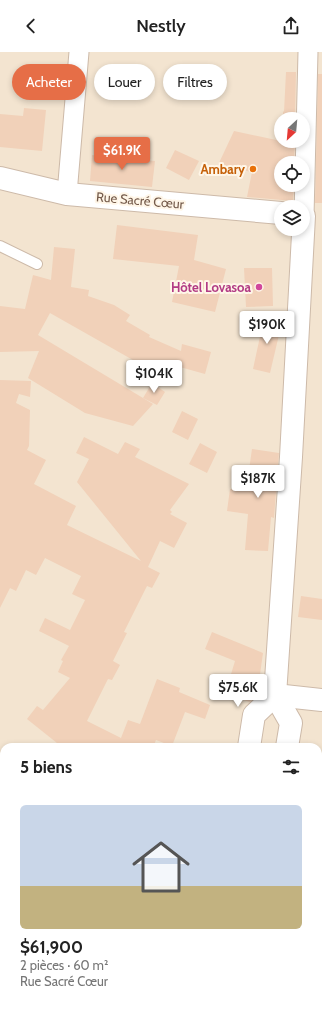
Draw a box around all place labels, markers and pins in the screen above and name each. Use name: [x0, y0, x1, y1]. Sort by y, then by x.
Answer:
pin: $61.9K: [89, 137, 155, 171]
place label: Ambary: [200, 161, 245, 177]
marker: Ambary: [248, 164, 258, 174]
place label: Hôtel Lovasoa: [171, 279, 252, 295]
marker: Hôtel Lovasoa: [254, 282, 264, 292]
pin: $190K: [239, 311, 295, 345]
pin: $104K: [126, 360, 182, 394]
pin: $187K: [230, 465, 286, 499]
pin: $75.6K: [205, 674, 271, 708]

